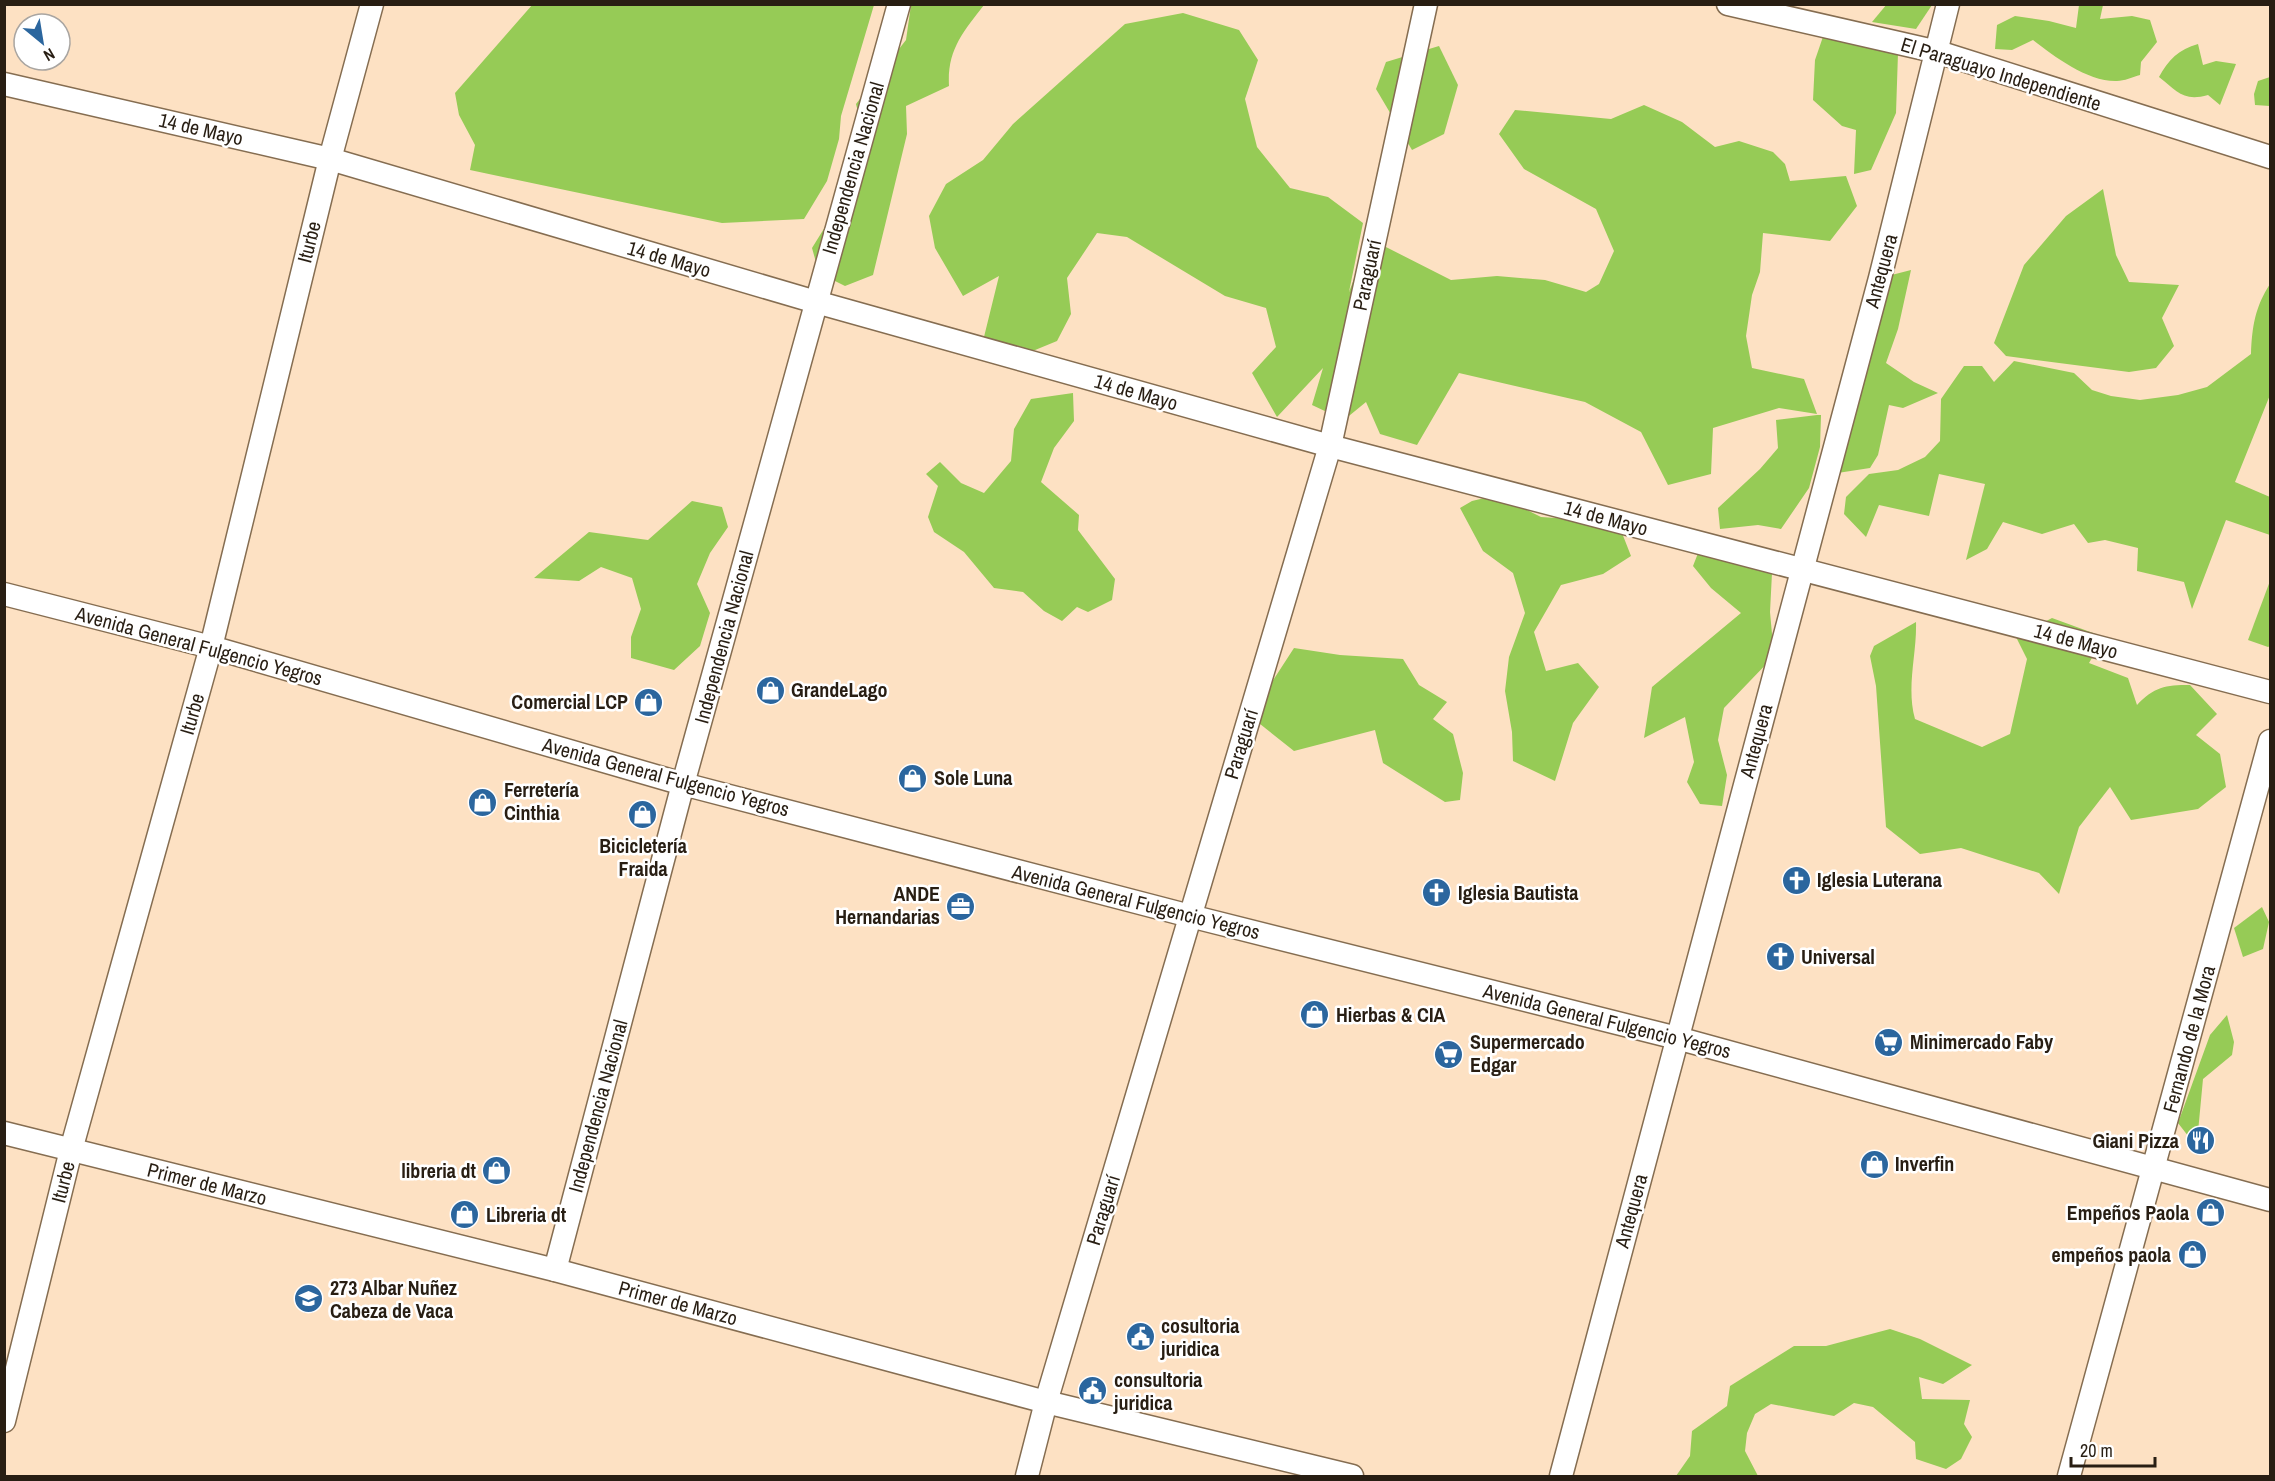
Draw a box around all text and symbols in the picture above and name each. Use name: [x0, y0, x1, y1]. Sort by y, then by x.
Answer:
north arrow: [12, 12, 72, 72]
street label: El Paraguayo Independiente: [1898, 30, 2105, 117]
text: N: [40, 43, 59, 67]
street label: Independencia Nacional: [815, 79, 890, 257]
street label: 14 de Mayo: [156, 106, 246, 151]
street label: Iturbe: [290, 218, 327, 265]
street label: Antequera: [1857, 231, 1903, 312]
street label: 14 de Mayo: [624, 234, 714, 283]
street label: Paraguarí: [1346, 236, 1387, 313]
street label: 14 de Mayo: [1091, 367, 1181, 416]
street label: 14 de Mayo: [1561, 493, 1651, 542]
street label: Independencia Nacional: [687, 547, 760, 726]
street label: Avenida General Fulgencio Yegros: [72, 599, 325, 691]
street label: 14 de Mayo: [2031, 616, 2121, 665]
shop icon: GrandeLago: [754, 674, 786, 706]
place label: GrandeLago: [791, 676, 888, 703]
shop icon: Comercial LCP: [633, 686, 665, 718]
place label: Comercial LCP: [511, 688, 628, 715]
street label: Iturbe: [173, 690, 210, 738]
street label: Antequera: [1732, 701, 1778, 782]
street label: Paraguarí: [1217, 705, 1264, 782]
street label: Avenida General Fulgencio Yegros: [539, 730, 792, 822]
shop icon: Sole Luna: [897, 762, 929, 794]
place label: Sole Luna: [934, 764, 1012, 791]
place label: Ferretería Cinthia: [504, 776, 579, 826]
shop icon: Ferretería Cinthia: [467, 786, 499, 818]
shop icon: Bicicletería Fraida: [627, 799, 659, 831]
place label: Bicicletería Fraida: [599, 832, 687, 882]
street label: Avenida General Fulgencio Yegros: [1008, 857, 1263, 945]
church icon: Iglesia Luterana: [1780, 864, 1812, 896]
place label: Iglesia Luterana: [1817, 866, 1942, 893]
church icon: Iglesia Bautista: [1421, 877, 1453, 909]
place label: Iglesia Bautista: [1458, 879, 1578, 906]
place label: ANDE Hernandarias: [835, 880, 940, 930]
office icon: ANDE Hernandarias: [945, 890, 977, 922]
church icon: Universal: [1764, 941, 1796, 973]
place label: Universal: [1801, 943, 1875, 970]
street label: Fernando de la Mora: [2156, 962, 2221, 1116]
street label: Avenida General Fulgencio Yegros: [1479, 976, 1734, 1064]
shop icon: Hierbas & CIA: [1299, 999, 1331, 1031]
place label: Hierbas & CIA: [1336, 1001, 1446, 1028]
street label: Independencia Nacional: [561, 1016, 634, 1195]
supermarket icon: Minimercado Faby: [1873, 1026, 1905, 1058]
place label: Supermercado Edgar: [1470, 1028, 1585, 1078]
place label: Minimercado Faby: [1910, 1028, 2054, 1055]
supermarket icon: Supermercado Edgar: [1433, 1038, 1465, 1070]
restaurant icon: Giani Pizza: [2184, 1125, 2216, 1157]
place label: Giani Pizza: [2092, 1127, 2179, 1154]
shop icon: Inverfin: [1858, 1148, 1890, 1180]
place label: Inverfin: [1895, 1150, 1954, 1177]
shop icon: libreria dt: [481, 1155, 513, 1187]
street label: Primer de Marzo: [145, 1156, 270, 1211]
place label: libreria dt: [401, 1157, 477, 1184]
street label: Iturbe: [44, 1158, 81, 1205]
street label: Paraguarí: [1079, 1171, 1126, 1248]
street label: Antequera: [1607, 1171, 1653, 1252]
shop icon: Empeños Paola: [2194, 1197, 2226, 1229]
shop icon: Libreria dt: [449, 1199, 481, 1231]
place label: Empeños Paola: [2067, 1199, 2189, 1226]
place label: Libreria dt: [486, 1201, 567, 1228]
shop icon: empeños paola: [2176, 1239, 2208, 1271]
place label: empeños paola: [2052, 1241, 2171, 1268]
place label: 273 Albar Nuñez Cabeza de Vaca: [330, 1274, 457, 1324]
street label: Primer de Marzo: [616, 1274, 741, 1331]
school or university icon: 273 Albar Nuñez Cabeza de Vaca: [293, 1283, 325, 1315]
place label: cosultoria juridica: [1160, 1312, 1239, 1362]
public building icon: cosultoria juridica: [1124, 1321, 1156, 1353]
place label: consultoria juridica: [1113, 1366, 1202, 1416]
public building icon: consultoria juridica: [1077, 1375, 1109, 1407]
scale bar: [2071, 1430, 2155, 1468]
text: 20 m: [2080, 1438, 2113, 1463]

